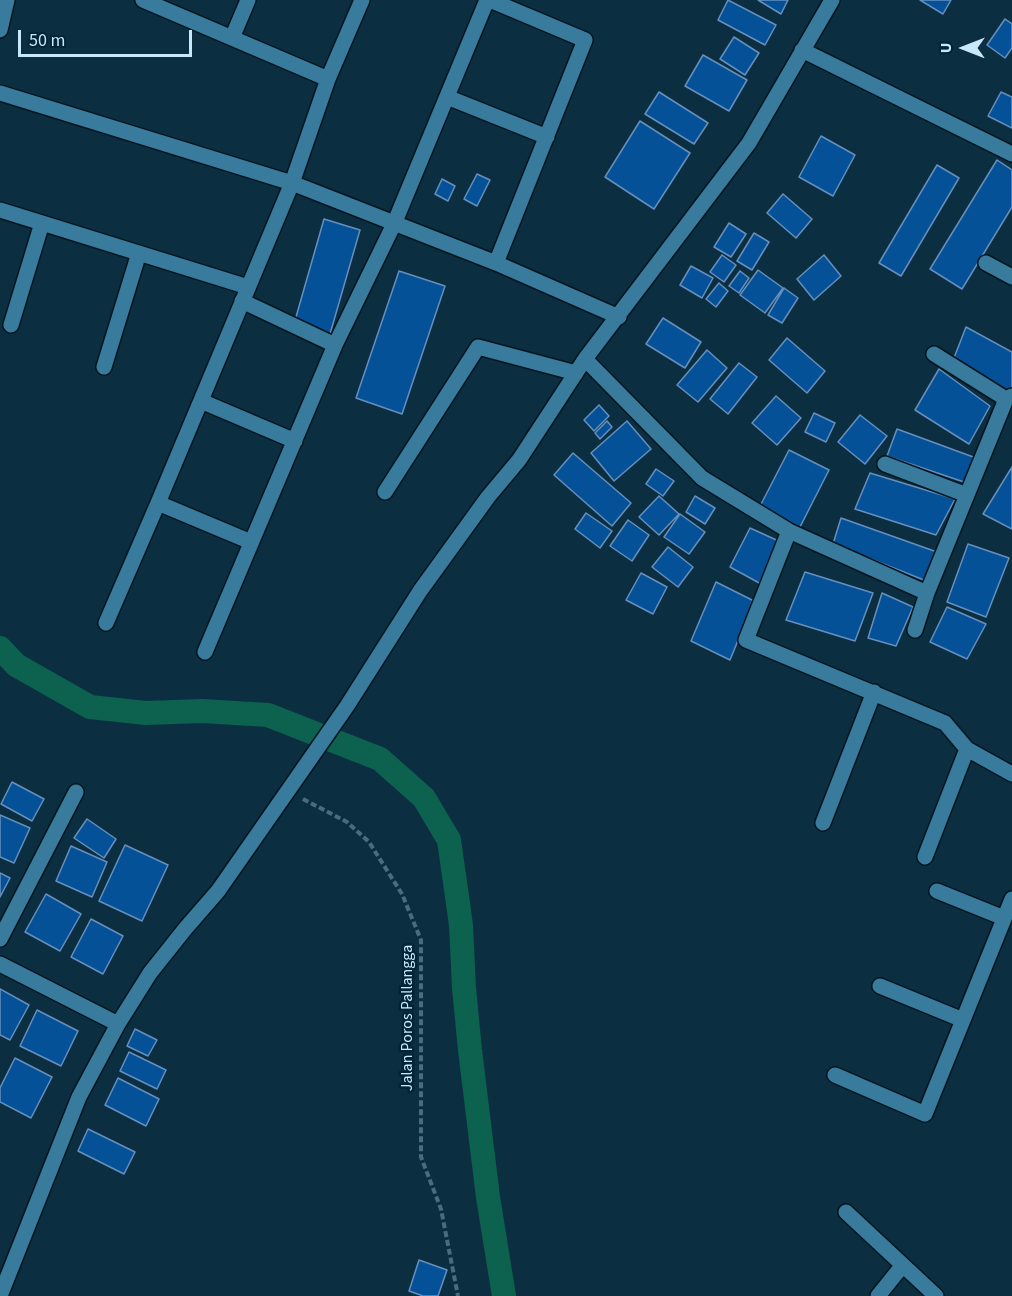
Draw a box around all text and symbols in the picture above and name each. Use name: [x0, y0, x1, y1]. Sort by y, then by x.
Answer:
scale bar: [21, 18, 195, 56]
north arrow: [934, 18, 994, 78]
text: 50 m: [29, 28, 65, 53]
text: U: [935, 43, 957, 53]
street label: Jalan Poros Pallangga: [398, 945, 418, 1091]

